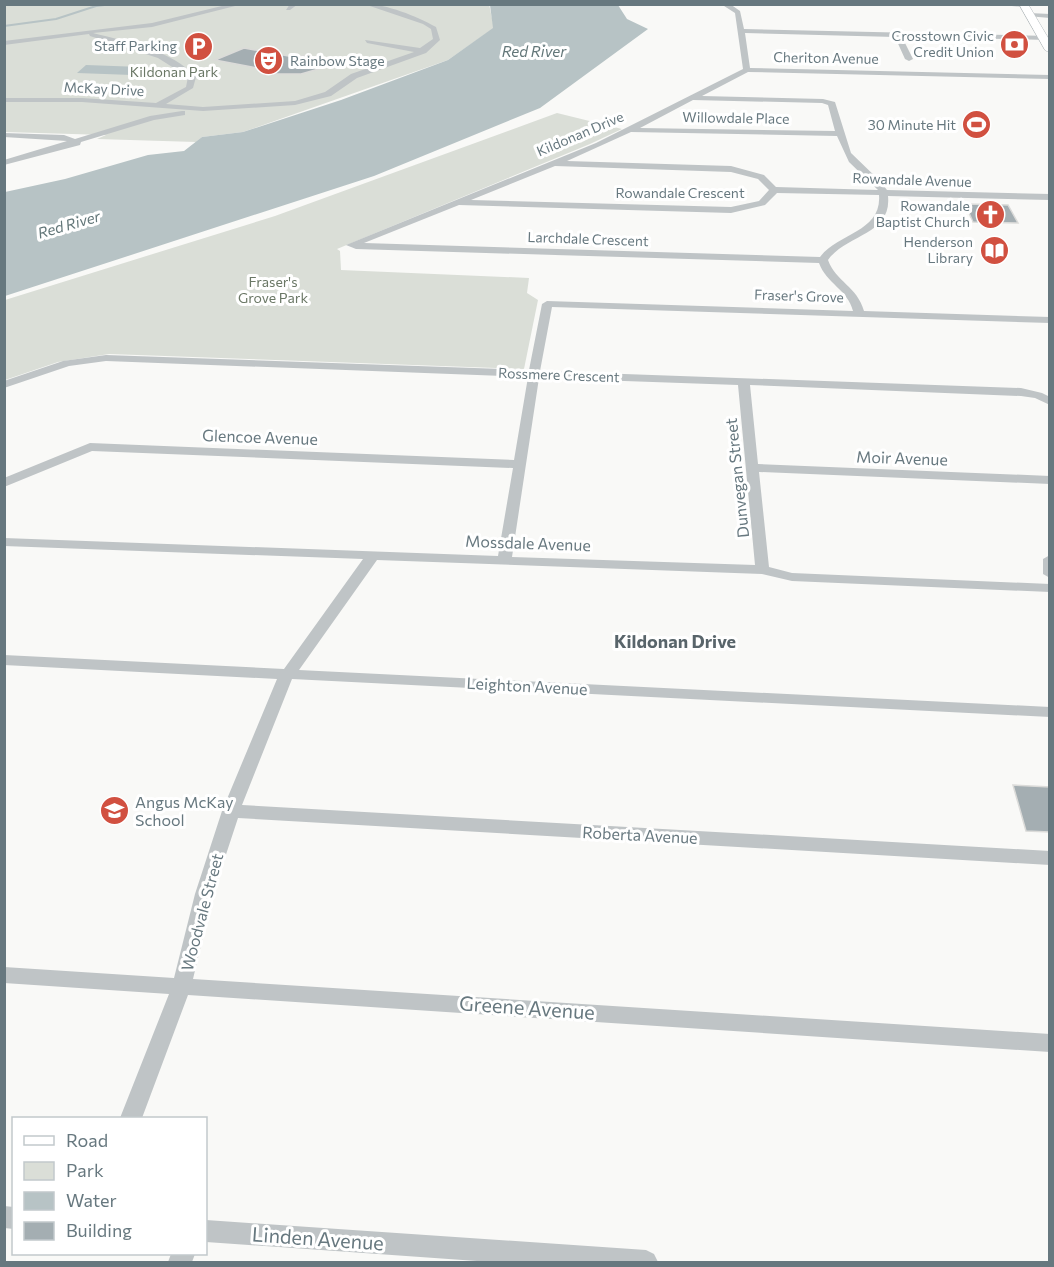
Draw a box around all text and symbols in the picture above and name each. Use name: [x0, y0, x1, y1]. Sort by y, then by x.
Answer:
place label: Crosstown Civic Credit Union: [892, 27, 994, 60]
bank icon: Crosstown Civic Credit Union: [999, 28, 1031, 60]
parking icon: Staff Parking: [182, 30, 214, 62]
place label: Staff Parking: [94, 37, 177, 54]
water label: Red River: [502, 42, 567, 60]
theatre icon: Rainbow Stage: [253, 45, 285, 77]
street label: Cheriton Avenue: [773, 48, 879, 67]
place label: Rainbow Stage: [290, 52, 385, 69]
park label: Kildonan Park: [130, 63, 219, 80]
street label: McKay Drive: [63, 78, 145, 99]
street label: Kildonan Drive: [534, 108, 626, 160]
street label: Willowdale Place: [682, 108, 790, 127]
sports icon: 30 Minute Hit: [961, 109, 993, 141]
place label: 30 Minute Hit: [868, 116, 956, 133]
street label: Rowandale Avenue: [852, 169, 972, 190]
street label: Rowandale Crescent: [615, 184, 745, 201]
place label: Rowandale Baptist Church: [876, 197, 970, 230]
church icon: Rowandale Baptist Church: [975, 198, 1007, 230]
water label: Red River: [35, 206, 103, 242]
street label: Larchdale Crescent: [527, 228, 649, 249]
place label: Henderson Library: [904, 233, 973, 266]
library icon: Henderson Library: [978, 234, 1010, 266]
park label: Fraser's Grove Park: [238, 273, 308, 306]
street label: Fraser's Grove: [754, 285, 844, 306]
street label: Rossmere Crescent: [498, 364, 620, 385]
street label: Dunvegan Street: [721, 417, 752, 539]
street label: Glencoe Avenue: [202, 425, 318, 448]
street label: Moir Avenue: [856, 446, 948, 469]
street label: Mossdale Avenue: [465, 531, 591, 554]
district label: Kildonan Drive: [614, 630, 736, 652]
street label: Leighton Avenue: [466, 673, 588, 698]
place label: Angus McKay School: [135, 792, 234, 829]
school or university icon: Angus McKay School: [98, 795, 130, 827]
street label: Roberta Avenue: [582, 822, 698, 847]
street label: Woodvale Street: [177, 851, 226, 973]
street label: Greene Avenue: [458, 990, 596, 1024]
legend: [12, 1117, 207, 1255]
text: Road: [66, 1129, 108, 1151]
text: Park: [66, 1159, 104, 1181]
text: Water: [66, 1189, 117, 1211]
text: Building: [66, 1219, 132, 1241]
street label: Linden Avenue: [251, 1221, 385, 1255]

